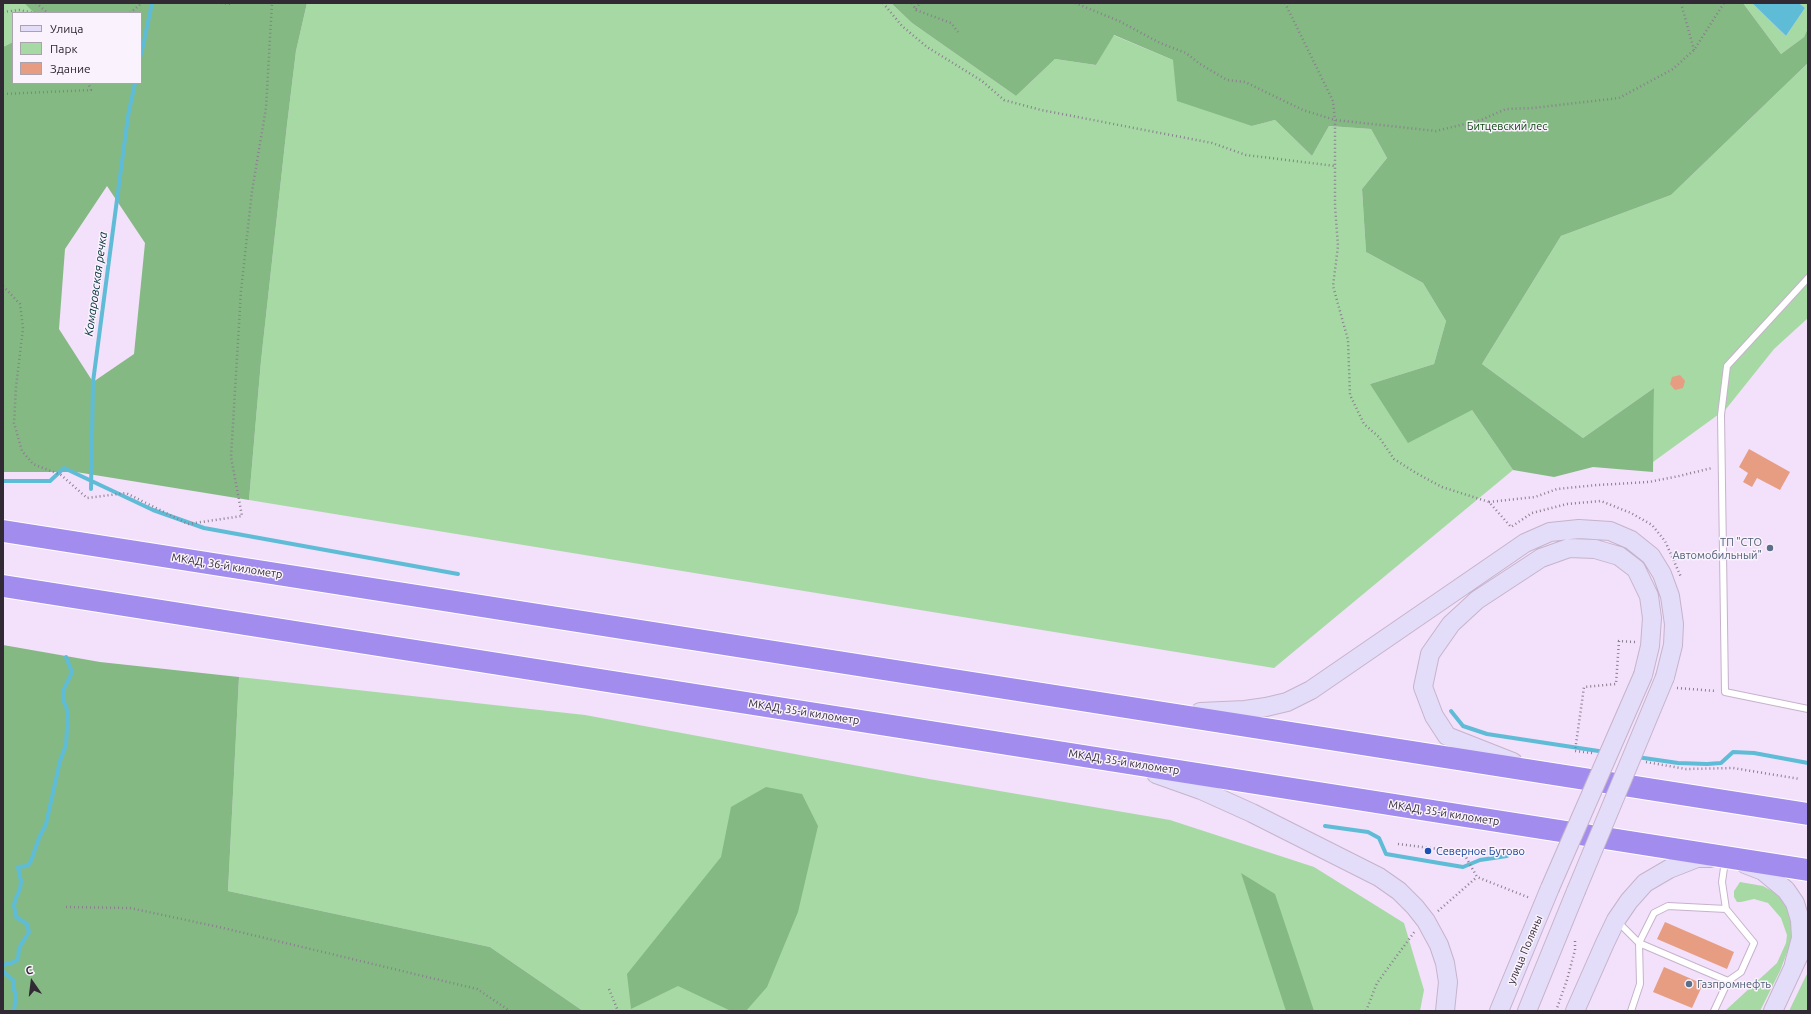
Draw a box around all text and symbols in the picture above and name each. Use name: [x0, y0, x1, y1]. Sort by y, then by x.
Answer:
legend: [12, 12, 142, 84]
text: Улица: [50, 22, 83, 35]
text: Парк: [50, 42, 78, 55]
text: Здание: [50, 62, 91, 75]
park label: Битцевский лес: [1467, 119, 1547, 133]
water label: Комаровская речка: [82, 231, 110, 337]
place label: ТП "СТО Автомобильный": [1672, 535, 1762, 561]
marker: ТП "СТО Автомобильный": [1765, 543, 1775, 553]
street label: МКАД, 36-й километр: [171, 551, 283, 581]
street label: МКАД, 35-й километр: [748, 697, 860, 727]
street label: МКАД, 35-й километр: [1068, 747, 1180, 777]
street label: МКАД, 35-й километр: [1388, 798, 1500, 828]
place label: Северное Бутово: [1436, 844, 1525, 858]
marker: Северное Бутово: [1423, 846, 1433, 856]
street label: улица Поляны: [1505, 914, 1545, 986]
north arrow: [12, 962, 52, 1002]
text: С: [24, 964, 34, 977]
place label: Газпромнефть: [1697, 977, 1771, 991]
marker: Газпромнефть: [1684, 979, 1694, 989]

